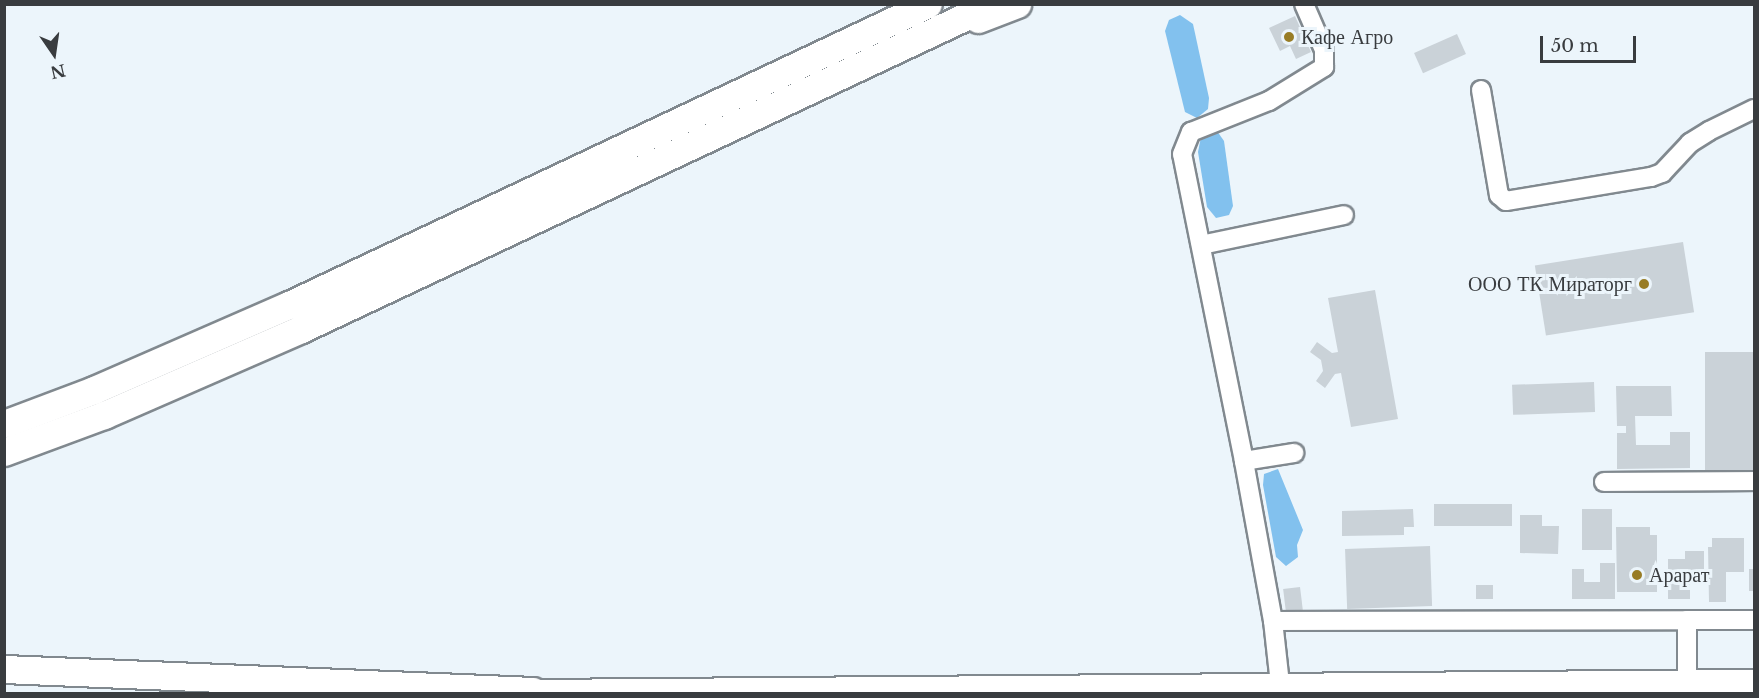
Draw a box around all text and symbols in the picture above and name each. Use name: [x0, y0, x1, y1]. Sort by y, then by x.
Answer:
north arrow: [24, 24, 84, 84]
scale bar: [1543, 24, 1639, 62]
place label: Кафе Агро: [1301, 25, 1393, 49]
marker: Кафе Агро: [1282, 30, 1296, 44]
text: 50 m: [1551, 35, 1599, 57]
text: N: [48, 60, 68, 83]
place label: ООО ТК Мираторг: [1468, 272, 1632, 296]
marker: ООО ТК Мираторг: [1637, 277, 1651, 291]
place label: Арарат: [1649, 563, 1709, 587]
marker: Арарат: [1630, 568, 1644, 582]

